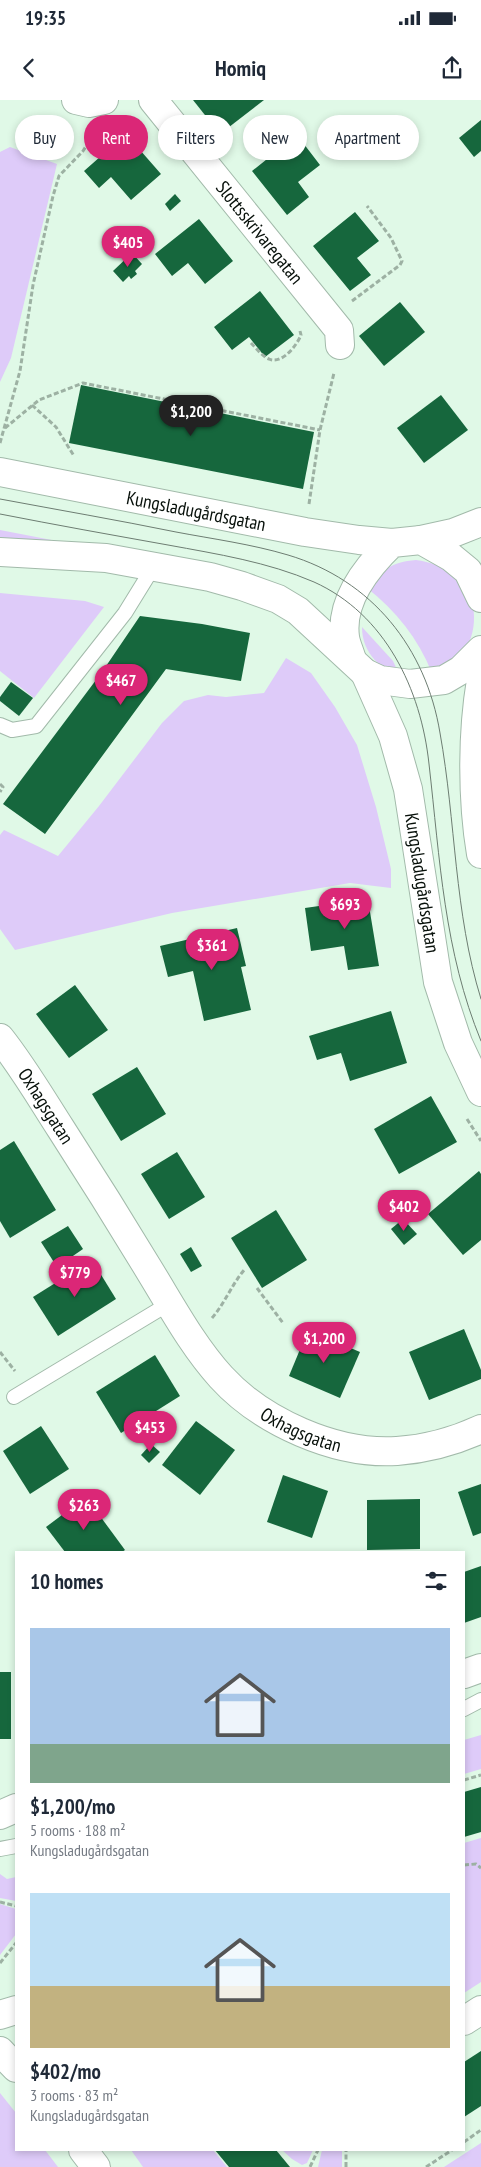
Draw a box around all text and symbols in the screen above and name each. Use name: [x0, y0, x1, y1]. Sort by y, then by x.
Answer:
text: 19:35: [25, 6, 66, 30]
icon: back: [15, 54, 43, 82]
text: Homiq: [215, 54, 266, 82]
icon: share: [438, 54, 466, 82]
chip: Buy: [15, 115, 74, 160]
chip: Rent: [84, 115, 148, 160]
chip: Filters: [158, 115, 233, 160]
chip: New: [243, 115, 307, 160]
chip: Apartment: [317, 115, 419, 160]
street label: Slottsskrivaregatan: [211, 176, 309, 289]
pin: $405: [98, 226, 158, 268]
text: $405: [113, 232, 143, 252]
pin: $1,200: [150, 394, 232, 437]
text: $1,200: [170, 401, 212, 421]
street label: Kungsladugårdsgatan: [125, 485, 268, 536]
pin: $467: [91, 664, 151, 706]
text: $467: [106, 670, 136, 690]
street label: Kungsladugårdsgatan: [400, 811, 445, 955]
pin: $693: [315, 888, 375, 930]
text: $693: [330, 894, 360, 914]
pin: $361: [182, 928, 242, 971]
text: $361: [197, 935, 227, 955]
street label: Oxhagsgatan: [13, 1063, 79, 1148]
pin: $402: [374, 1190, 434, 1232]
text: $402: [389, 1196, 419, 1216]
pin: $779: [45, 1256, 105, 1298]
text: $779: [60, 1262, 90, 1282]
pin: $1,200: [283, 1322, 365, 1364]
text: $1,200: [303, 1328, 345, 1348]
street label: Oxhagsgatan: [256, 1402, 344, 1457]
pin: $453: [120, 1410, 180, 1453]
text: $453: [135, 1417, 165, 1437]
pin: $263: [54, 1488, 114, 1531]
text: $263: [69, 1495, 99, 1515]
icon: filters: [422, 1567, 450, 1595]
text: 10 homes: [30, 1568, 103, 1595]
icon: home: [195, 1660, 285, 1750]
text: $1,200/mo: [30, 1793, 115, 1820]
text: 5 rooms · 188 m²: [30, 1820, 126, 1840]
text: Kungsladugårdsgatan: [30, 1840, 149, 1860]
icon: home: [195, 1925, 285, 2015]
text: $402/mo: [30, 2058, 101, 2085]
text: 3 rooms · 83 m²: [30, 2085, 118, 2105]
text: Kungsladugårdsgatan: [30, 2105, 149, 2125]

